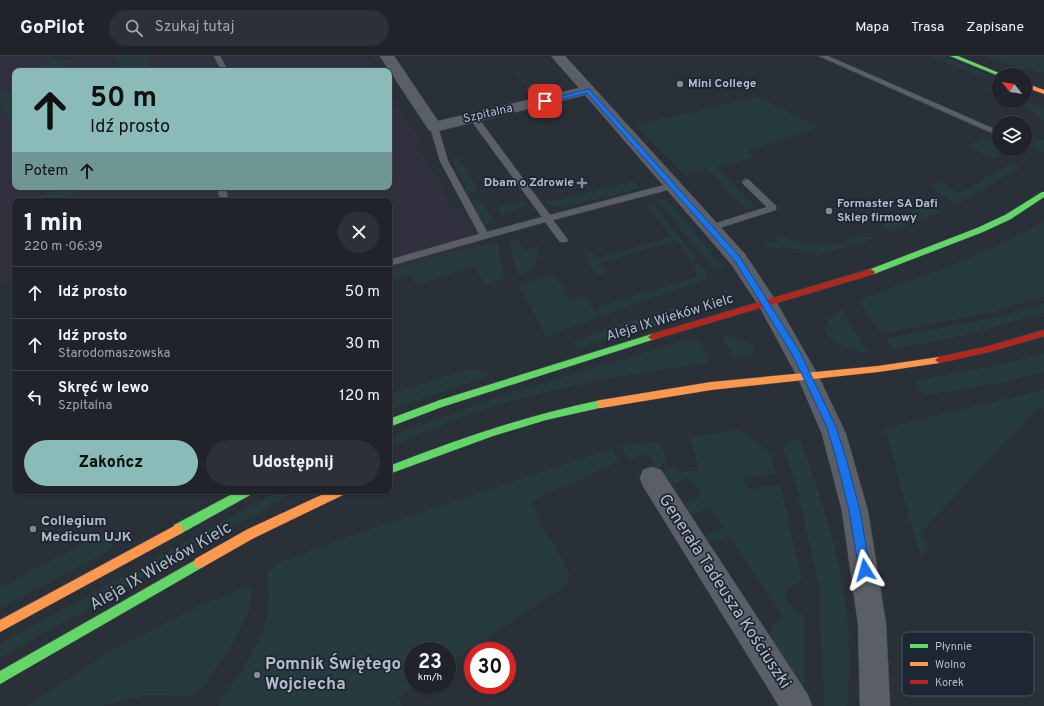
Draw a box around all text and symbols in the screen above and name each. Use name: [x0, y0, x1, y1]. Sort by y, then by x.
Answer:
search box: [109, 10, 389, 46]
text: GoPilot: [20, 16, 85, 40]
icon: search: [123, 17, 145, 39]
text: Szukaj tutaj: [155, 18, 234, 37]
text: Mapa: [855, 19, 889, 36]
text: Trasa: [911, 19, 944, 36]
text: Zapisane: [966, 19, 1024, 36]
north arrow: [992, 68, 1032, 108]
map controls: [992, 68, 1032, 156]
place label: Mini College: [688, 76, 757, 92]
marker: Mini College: [675, 79, 685, 89]
text: 50 m: [90, 81, 157, 117]
icon: ahead: [24, 84, 76, 136]
pin: [528, 84, 562, 118]
icon: arrive: [534, 90, 556, 112]
street label: Szpitalna: [462, 101, 514, 127]
text: Idź prosto: [90, 116, 170, 139]
button: layers: [992, 116, 1032, 156]
icon: ahead: [76, 160, 98, 182]
text: Potem: [24, 162, 68, 181]
place label: Dbam o Zdrowie: [484, 175, 574, 191]
marker: Dbam o Zdrowie: [577, 178, 587, 188]
place label: Formaster SA Dafi Sklep firmowy: [837, 196, 938, 226]
marker: Formaster SA Dafi Sklep firmowy: [824, 206, 834, 216]
text: 1 min: [24, 209, 83, 239]
button: close: [338, 211, 380, 253]
text: 220 m · 06:39: [24, 239, 103, 255]
icon: ahead: [24, 282, 46, 304]
text: Idź prosto: [58, 283, 127, 302]
text: 50 m: [345, 283, 380, 302]
street label: Aleja IX Wieków Kielc: [604, 291, 736, 345]
text: Idź prosto: [58, 327, 127, 346]
icon: ahead: [24, 334, 46, 356]
text: 30 m: [345, 335, 380, 354]
text: Starodomaszowska: [58, 346, 170, 362]
text: Skręć w lewo: [58, 379, 149, 398]
icon: left: [24, 386, 46, 408]
text: 120 m: [339, 387, 380, 406]
text: Szpitalna: [58, 398, 112, 414]
button: Zakończ: [24, 440, 198, 486]
button: Udostępnij: [206, 440, 380, 486]
street label: Generała Tadeusza Kościuszki: [653, 490, 795, 694]
place label: Collegium Medicum UJK: [41, 513, 132, 546]
street label: Aleja IX Wieków Kielc: [86, 517, 236, 617]
marker: Collegium Medicum UJK: [28, 524, 38, 534]
position arrow: [844, 549, 886, 591]
legend: [902, 632, 1034, 696]
text: Płynnie: [935, 640, 972, 654]
speed limit sign: 30: [464, 642, 516, 694]
text: 23: [418, 650, 442, 676]
place label: Pomnik Świętego Wojciecha: [265, 653, 401, 696]
text: Wolno: [935, 658, 966, 672]
marker: Pomnik Świętego Wojciecha: [252, 670, 262, 680]
text: km/h: [418, 671, 442, 684]
text: Korek: [935, 676, 964, 690]

